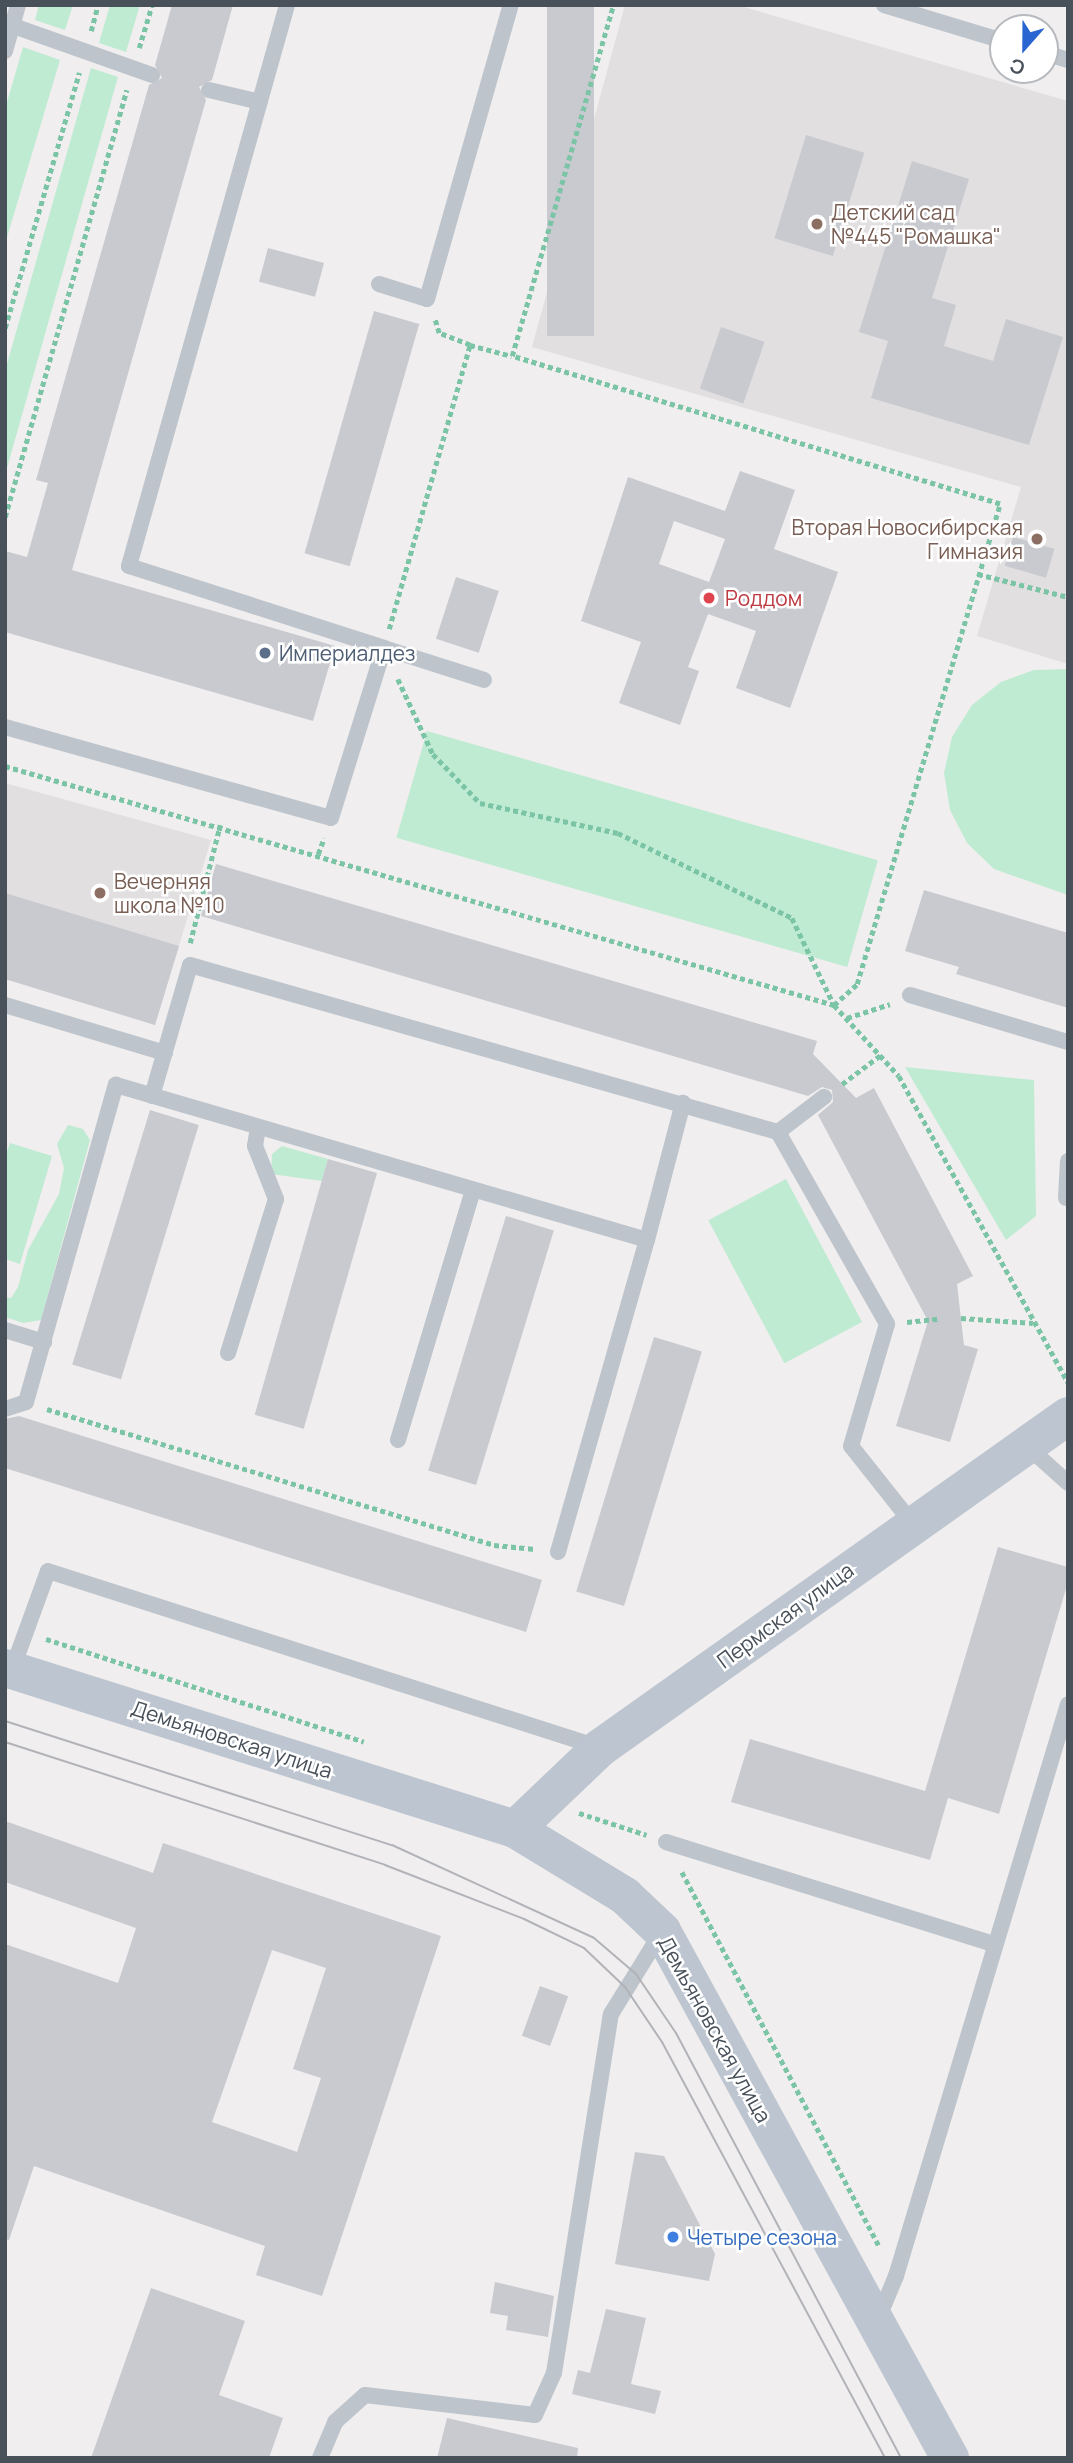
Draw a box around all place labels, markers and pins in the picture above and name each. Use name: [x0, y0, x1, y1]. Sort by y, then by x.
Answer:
place label: Детский сад №445 "Ромашка": [831, 199, 1001, 249]
marker: Детский сад №445 "Ромашка": [809, 216, 825, 232]
place label: Вторая Новосибирская Гимназия: [791, 514, 1023, 564]
marker: Вторая Новосибирская Гимназия: [1029, 531, 1045, 547]
place label: Роддом: [725, 585, 802, 611]
marker: Роддом: [699, 588, 719, 608]
place label: Империалдез: [279, 640, 415, 666]
marker: Империалдез: [257, 645, 273, 661]
place label: Вечерняя школа №10: [114, 868, 225, 918]
marker: Вечерняя школа №10: [92, 885, 108, 901]
place label: Четыре сезона: [687, 2224, 837, 2250]
marker: Четыре сезона: [665, 2229, 681, 2245]

